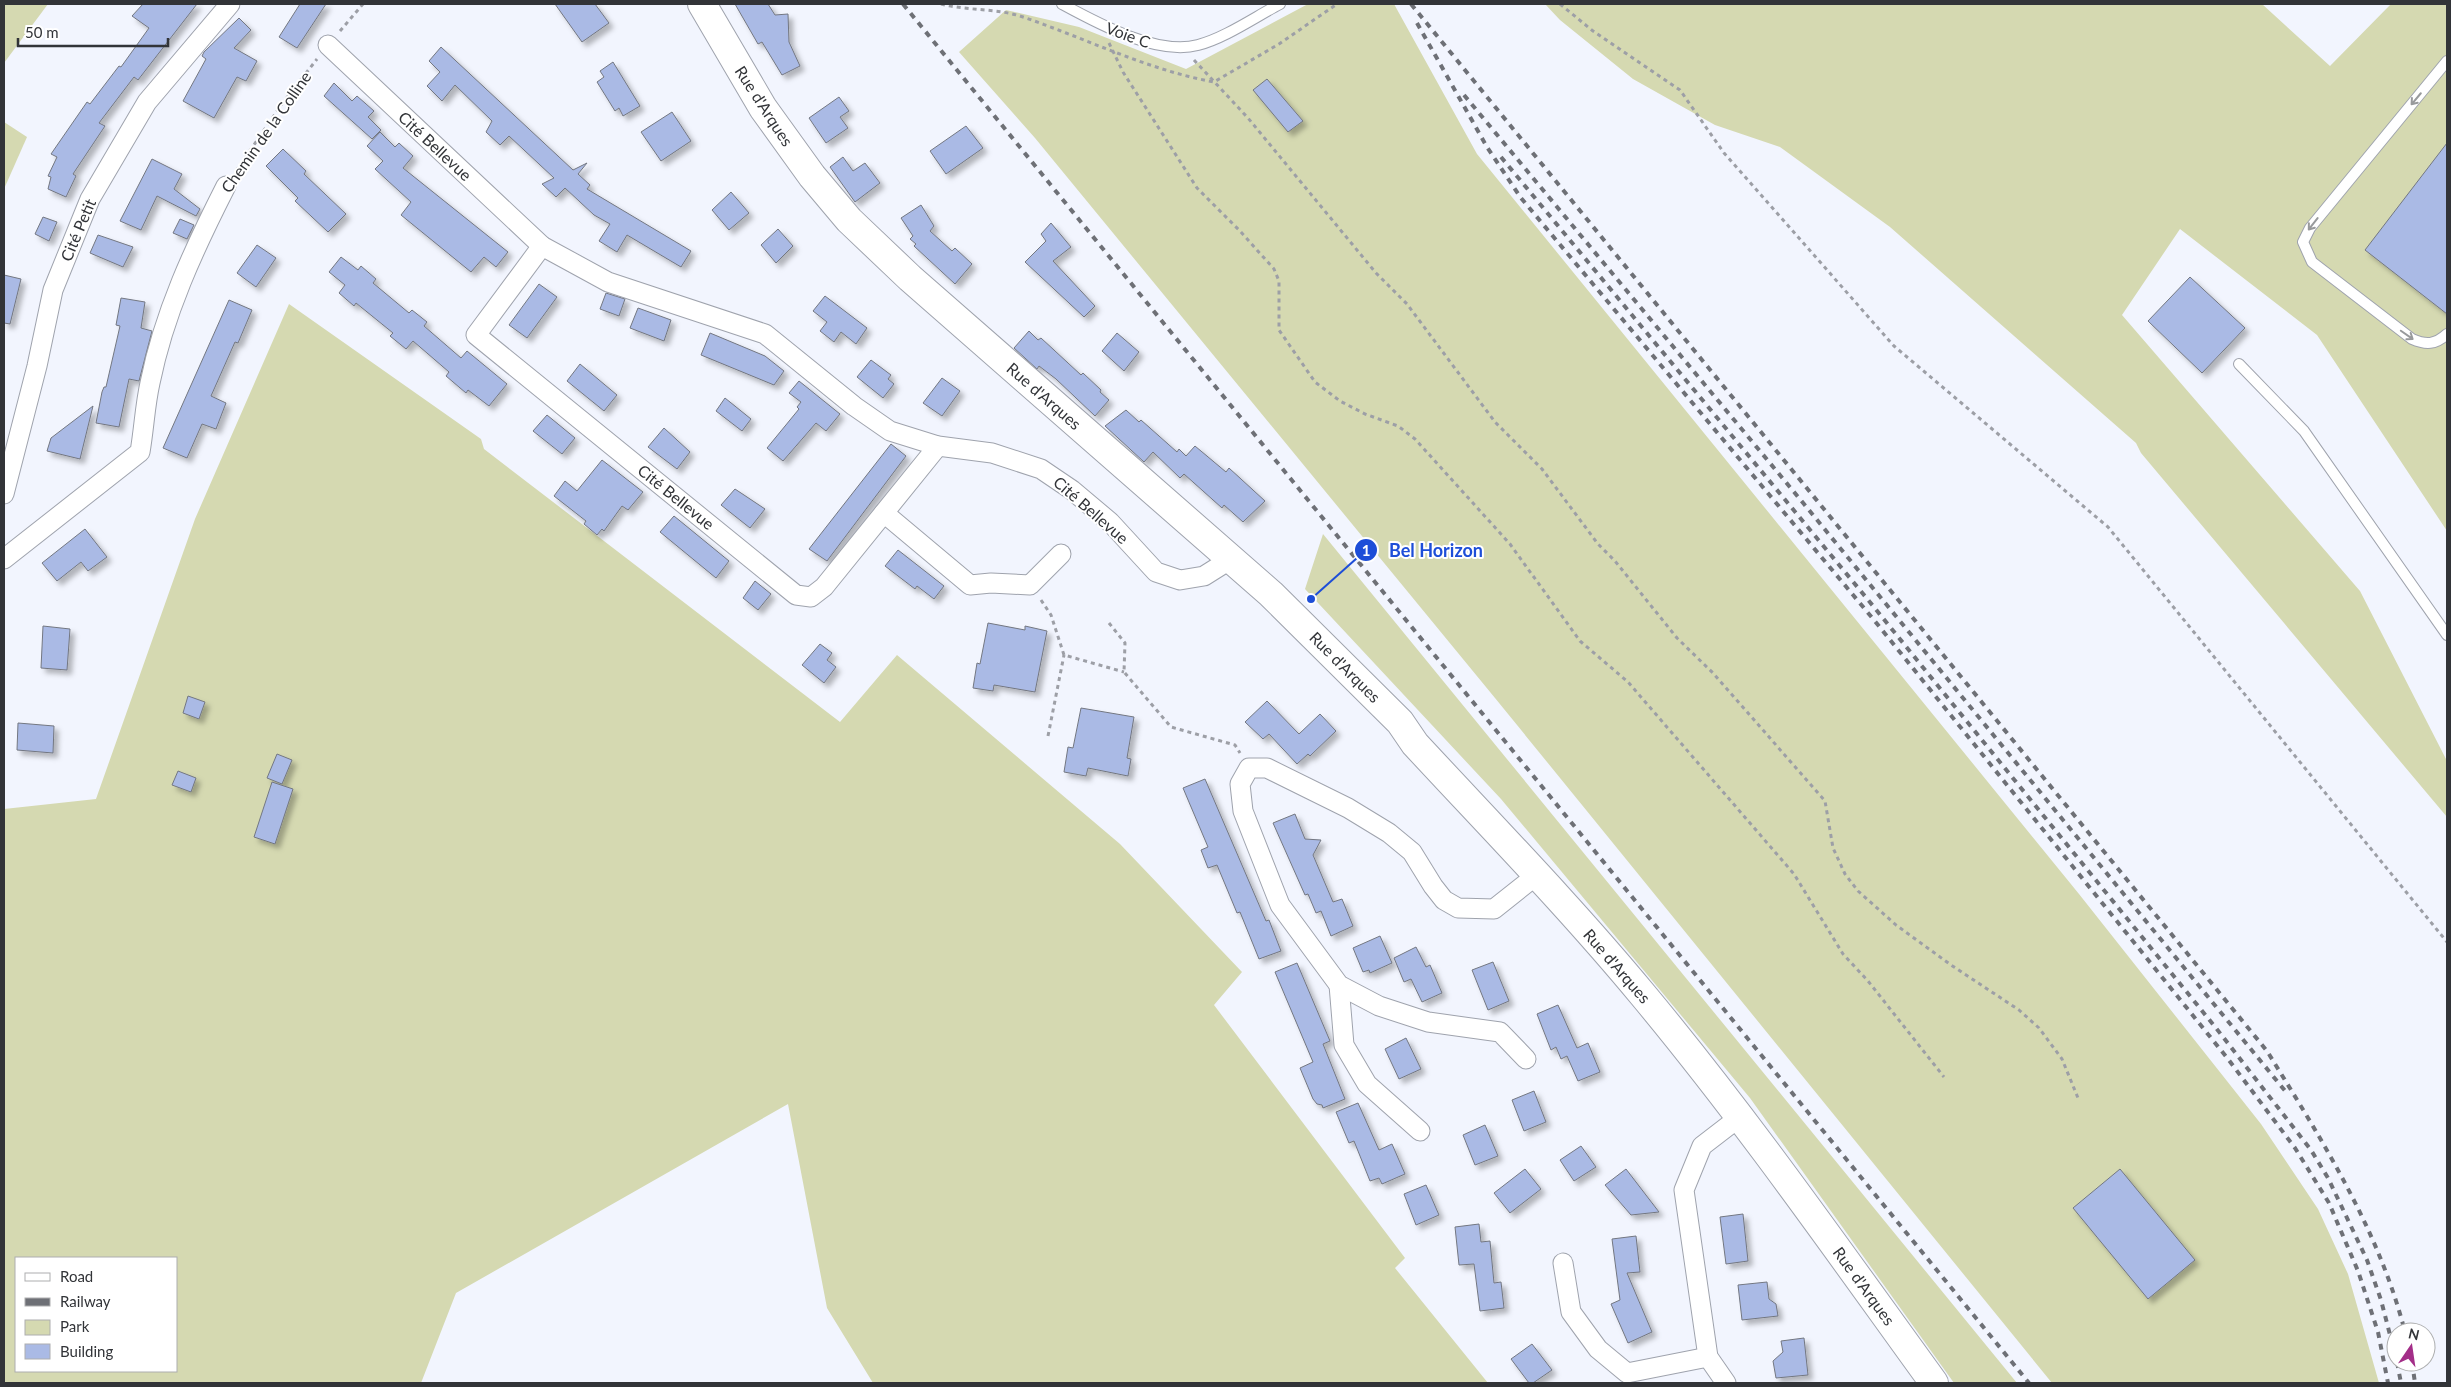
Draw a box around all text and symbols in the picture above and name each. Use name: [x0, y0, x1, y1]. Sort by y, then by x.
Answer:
scale bar: [18, 15, 168, 47]
street label: Voie C: [1103, 18, 1153, 51]
text: 50 m: [25, 23, 59, 41]
street label: Rue d'Arques: [731, 62, 797, 150]
street label: Chemin de la Colline: [217, 67, 315, 196]
one-way arrow: [2411, 92, 2422, 105]
street label: Cité Bellevue: [395, 107, 476, 184]
street label: Cité Petit: [56, 196, 99, 264]
one-way arrow: [2307, 217, 2318, 230]
one-way arrow: [2400, 330, 2414, 340]
street label: Rue d'Arques: [1003, 358, 1085, 433]
street label: Cité Bellevue: [634, 460, 718, 533]
street label: Cité Bellevue: [1050, 472, 1133, 547]
callout: Bel Horizon: [1354, 534, 1493, 567]
text: Bel Horizon: [1389, 539, 1483, 561]
text: 1: [1362, 541, 1370, 559]
street label: Rue d'Arques: [1306, 627, 1385, 706]
street label: Rue d'Arques: [1580, 925, 1655, 1007]
street label: Rue d'Arques: [1830, 1243, 1899, 1329]
legend: [15, 1257, 178, 1372]
text: Road: [60, 1267, 93, 1285]
text: Railway: [60, 1292, 111, 1310]
text: Park: [60, 1317, 90, 1335]
north arrow: [2386, 1322, 2436, 1372]
text: N: [2407, 1324, 2421, 1343]
text: Building: [60, 1342, 113, 1360]

